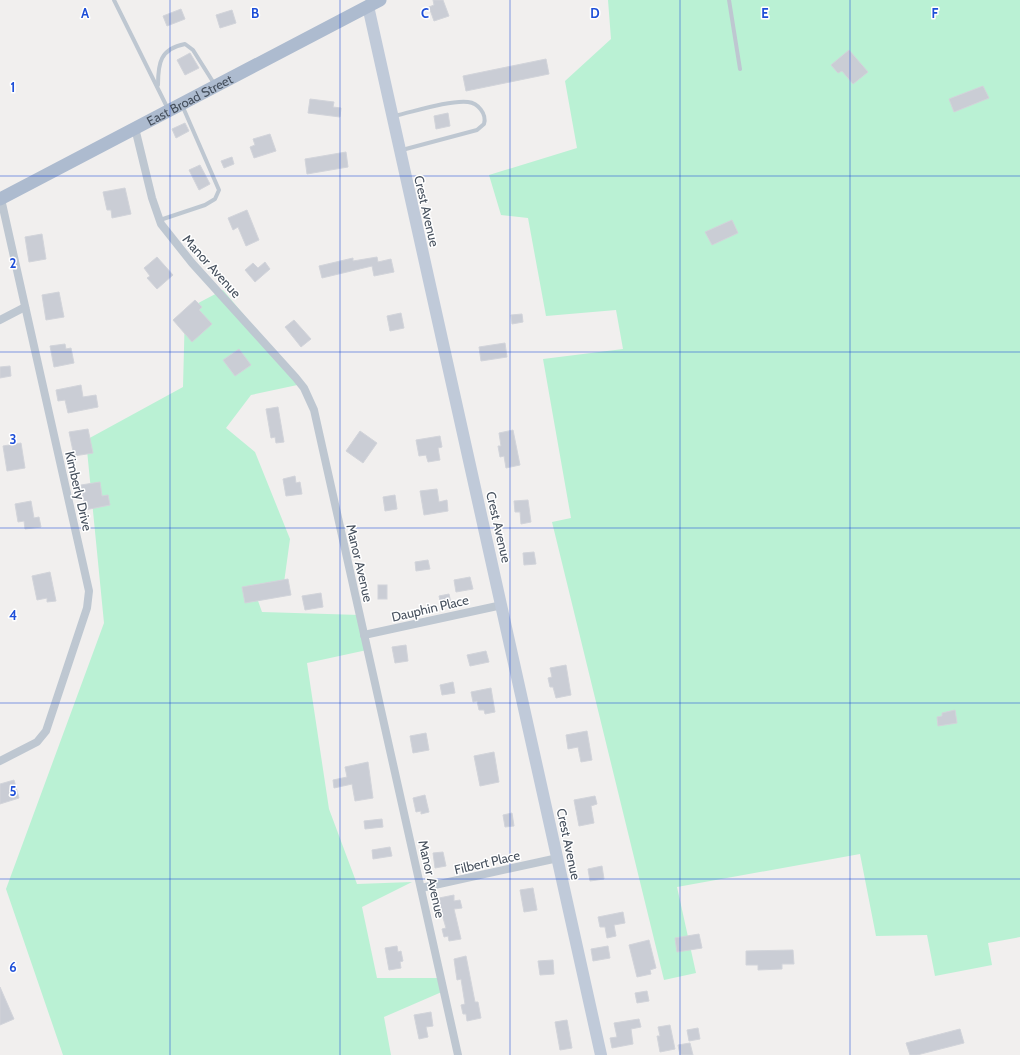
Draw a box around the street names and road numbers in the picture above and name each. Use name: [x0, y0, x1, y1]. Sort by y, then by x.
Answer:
street label: East Broad Street: [144, 70, 236, 129]
street label: Crest Avenue: [411, 174, 443, 248]
street label: Manor Avenue: [179, 231, 245, 301]
street label: Kimberly Drive: [62, 450, 96, 533]
street label: Crest Avenue: [483, 490, 515, 564]
street label: Manor Avenue: [343, 523, 377, 604]
street label: Dauphin Place: [390, 591, 471, 625]
street label: Crest Avenue: [554, 807, 584, 881]
street label: Manor Avenue: [415, 839, 449, 920]
street label: Filbert Place: [453, 847, 522, 877]

